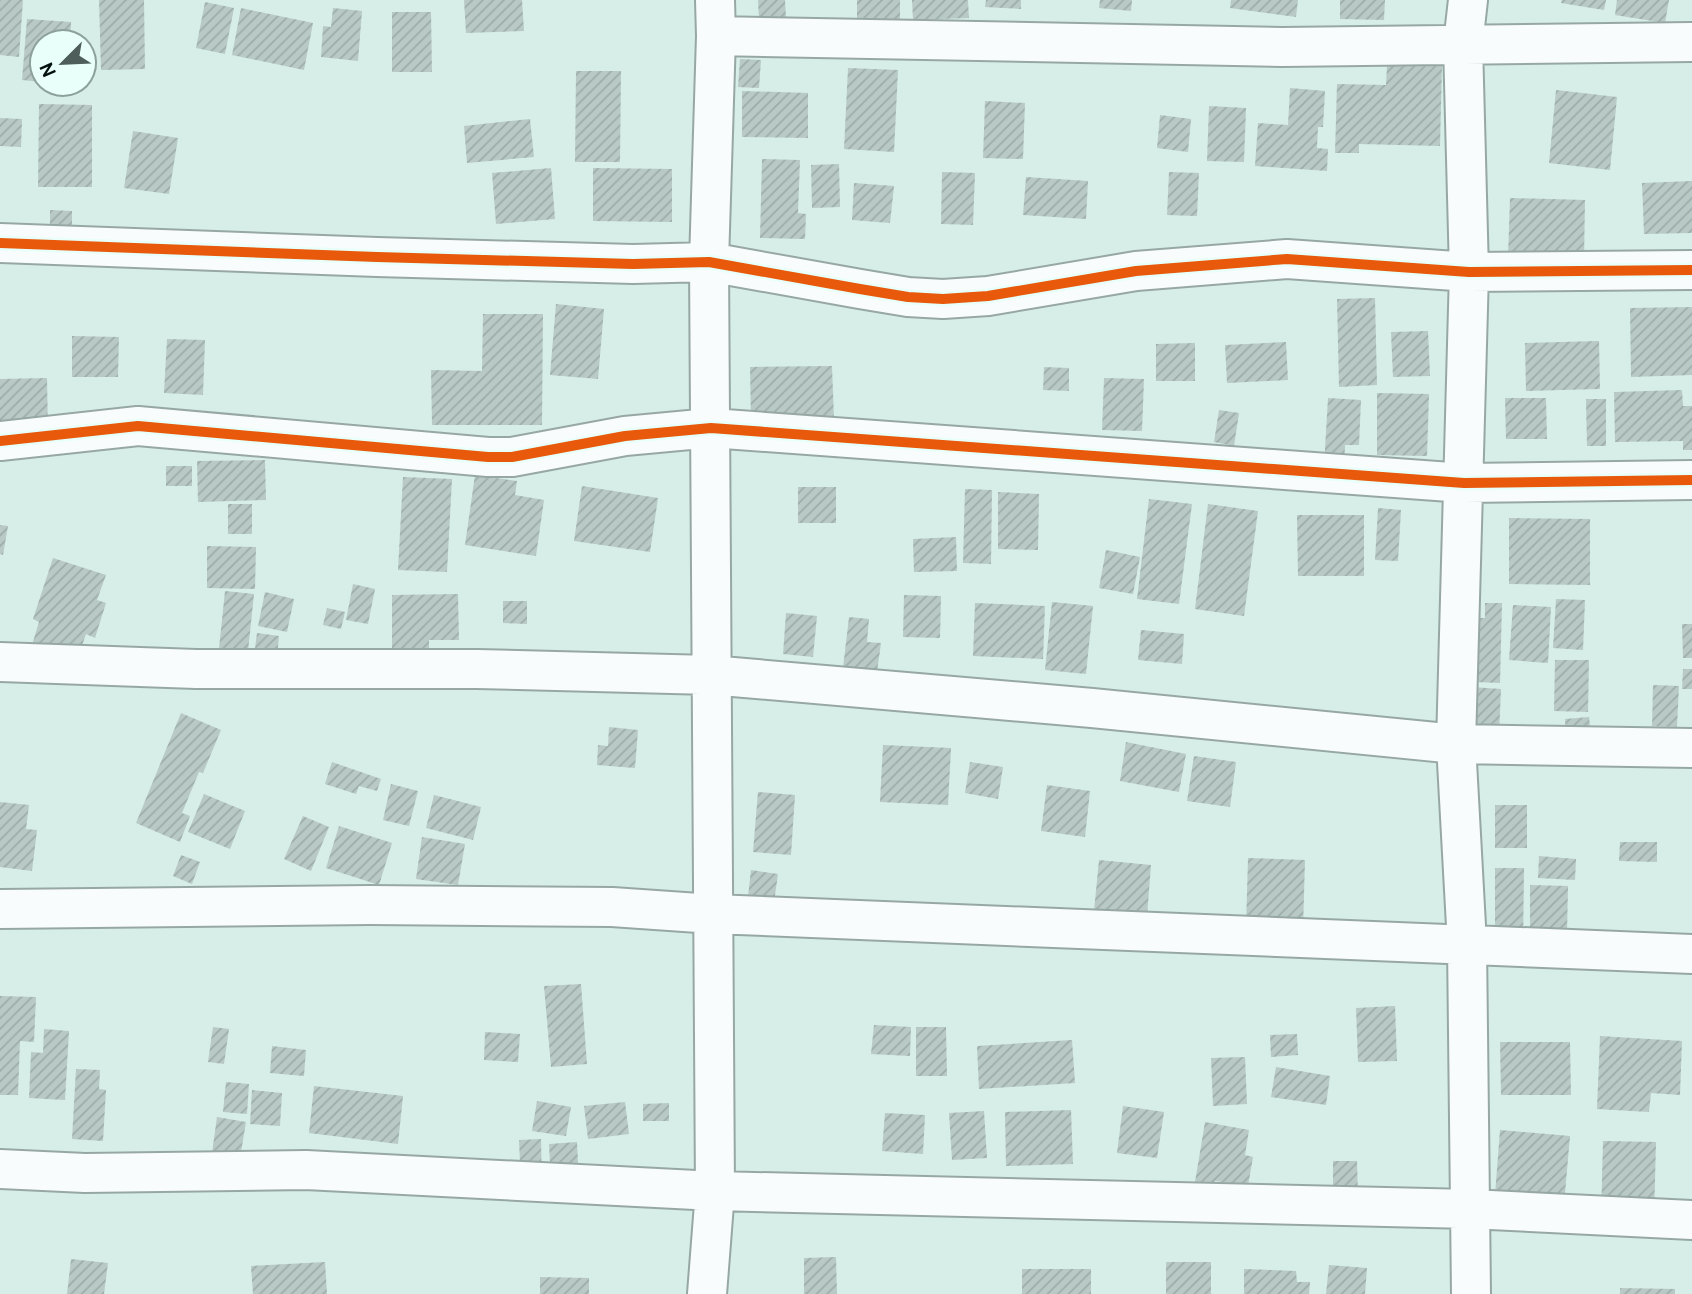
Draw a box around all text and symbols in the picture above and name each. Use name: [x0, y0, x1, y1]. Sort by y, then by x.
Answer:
north arrow: [28, 28, 98, 98]
text: N: [35, 59, 61, 81]

